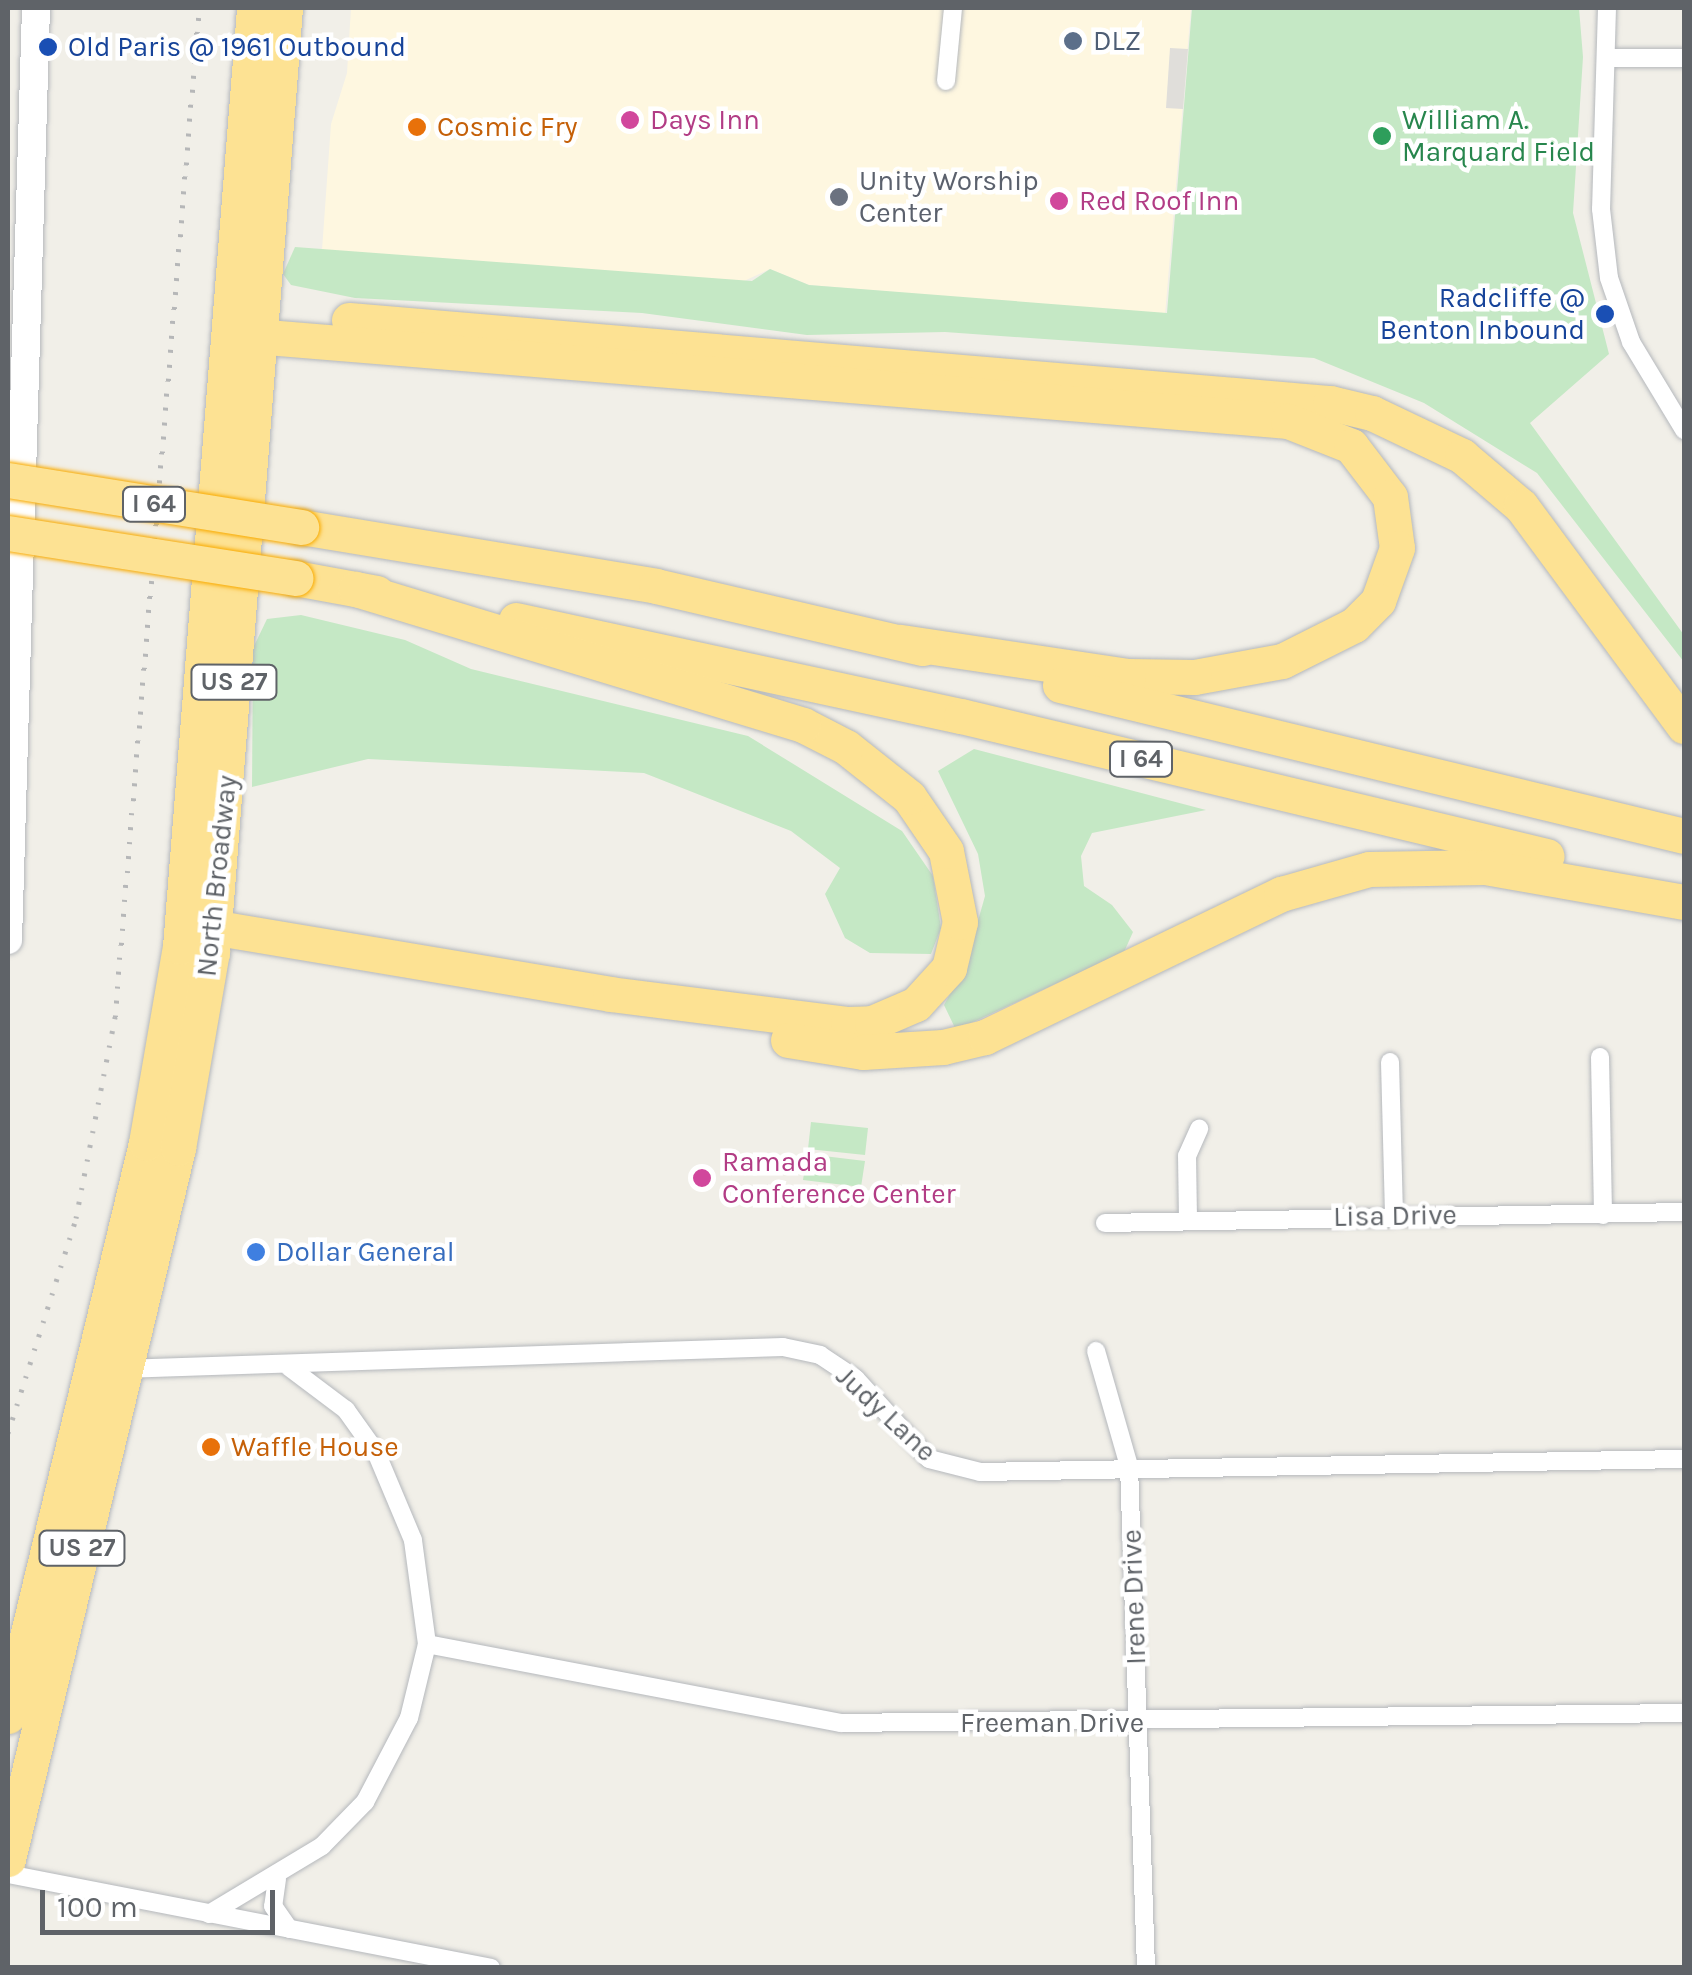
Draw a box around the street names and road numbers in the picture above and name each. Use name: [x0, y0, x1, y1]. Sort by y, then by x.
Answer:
road number: I 64: [122, 484, 186, 524]
road number: US 27: [189, 662, 279, 702]
road number: I 64: [1108, 739, 1174, 779]
street label: North Broadway: [190, 774, 244, 978]
street label: Lisa Drive: [1333, 1198, 1457, 1234]
street label: Judy Lane: [829, 1359, 943, 1469]
road number: US 27: [37, 1528, 127, 1568]
street label: Irene Drive: [1115, 1529, 1153, 1665]
street label: Freeman Drive: [960, 1706, 1144, 1740]

